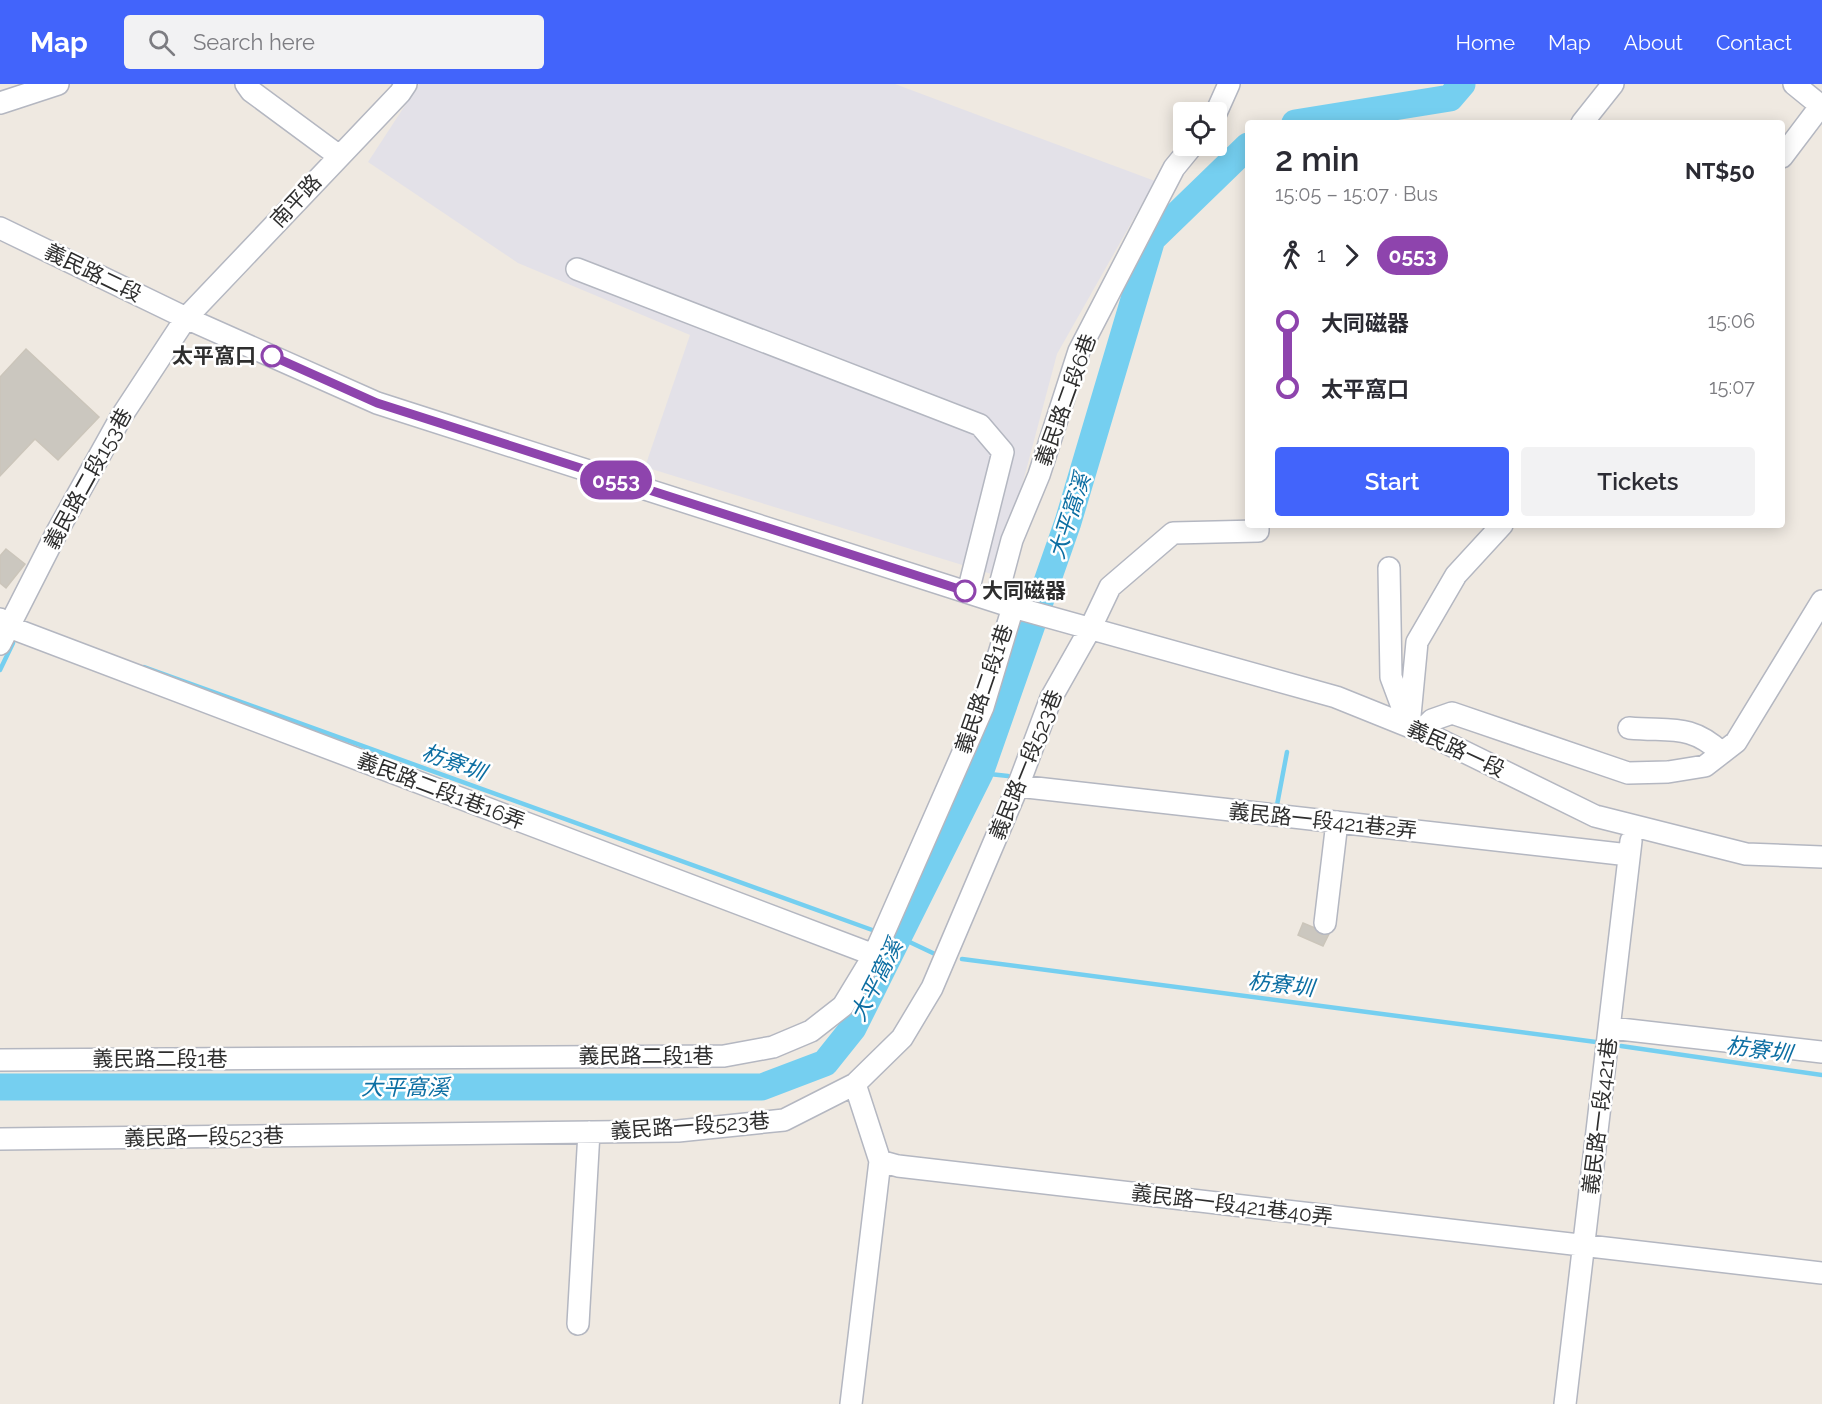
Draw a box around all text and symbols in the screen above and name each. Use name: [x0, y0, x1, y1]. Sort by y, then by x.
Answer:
search box: [124, 15, 544, 69]
text: Map: [30, 26, 88, 59]
icon: search: [145, 26, 178, 59]
text: Search here: [193, 29, 315, 55]
text: Home: [1456, 30, 1515, 55]
text: Map: [1548, 30, 1591, 55]
text: About: [1624, 30, 1683, 55]
text: Contact: [1716, 30, 1792, 55]
map controls: [1173, 102, 1227, 156]
button: locate: [1173, 102, 1227, 156]
text: 2 min: [1275, 140, 1360, 179]
text: NT$50: [1685, 158, 1755, 184]
street label: 南平路: [265, 169, 326, 232]
text: 15:05 – 15:07 · Bus: [1275, 182, 1438, 206]
street label: 義民路二段: [41, 238, 146, 307]
icon: walk: [1275, 239, 1308, 272]
icon: forward: [1335, 239, 1368, 272]
text: 1: [1317, 243, 1326, 267]
text: 0553: [1389, 243, 1436, 268]
text: 15:06: [1707, 309, 1755, 333]
text: 大同磁器: [1321, 310, 1409, 336]
street label: 義民路二段6巷: [1030, 330, 1101, 469]
place label: 太平窩口: [172, 343, 256, 368]
marker: 太平窩口: [261, 345, 283, 367]
text: 15:07: [1709, 375, 1755, 399]
text: 太平窩口: [1321, 376, 1409, 402]
street label: 義民路二段153巷: [38, 404, 137, 554]
button: Start: [1275, 447, 1509, 516]
button: Tickets: [1521, 447, 1755, 516]
line badge: 0553: [574, 460, 658, 500]
water label: 大平窩溪: [1043, 467, 1096, 562]
text: 0553: [592, 468, 640, 493]
place label: 大同磁器: [982, 578, 1066, 603]
marker: 大同磁器: [954, 580, 976, 602]
street label: 義民路二段1巷: [950, 621, 1017, 757]
street label: 義民路一段523巷: [984, 686, 1067, 843]
street label: 義民路一段: [1403, 715, 1509, 782]
water label: 枋寮圳: [419, 738, 492, 787]
street label: 義民路二段1巷16弄: [354, 747, 529, 834]
street label: 義民路一段421巷2弄: [1228, 798, 1419, 843]
water label: 大平窩溪: [844, 932, 909, 1025]
water label: 枋寮圳: [1247, 967, 1318, 1001]
water label: 枋寮圳: [1725, 1032, 1796, 1067]
street label: 義民路一段421巷: [1578, 1036, 1622, 1196]
street label: 義民路二段1巷: [579, 1043, 714, 1068]
street label: 義民路二段1巷: [93, 1046, 228, 1071]
water label: 大平窩溪: [361, 1074, 452, 1100]
street label: 義民路一段523巷: [609, 1107, 770, 1144]
street label: 義民路一段523巷: [124, 1123, 284, 1150]
street label: 義民路一段421巷40弄: [1130, 1180, 1334, 1229]

